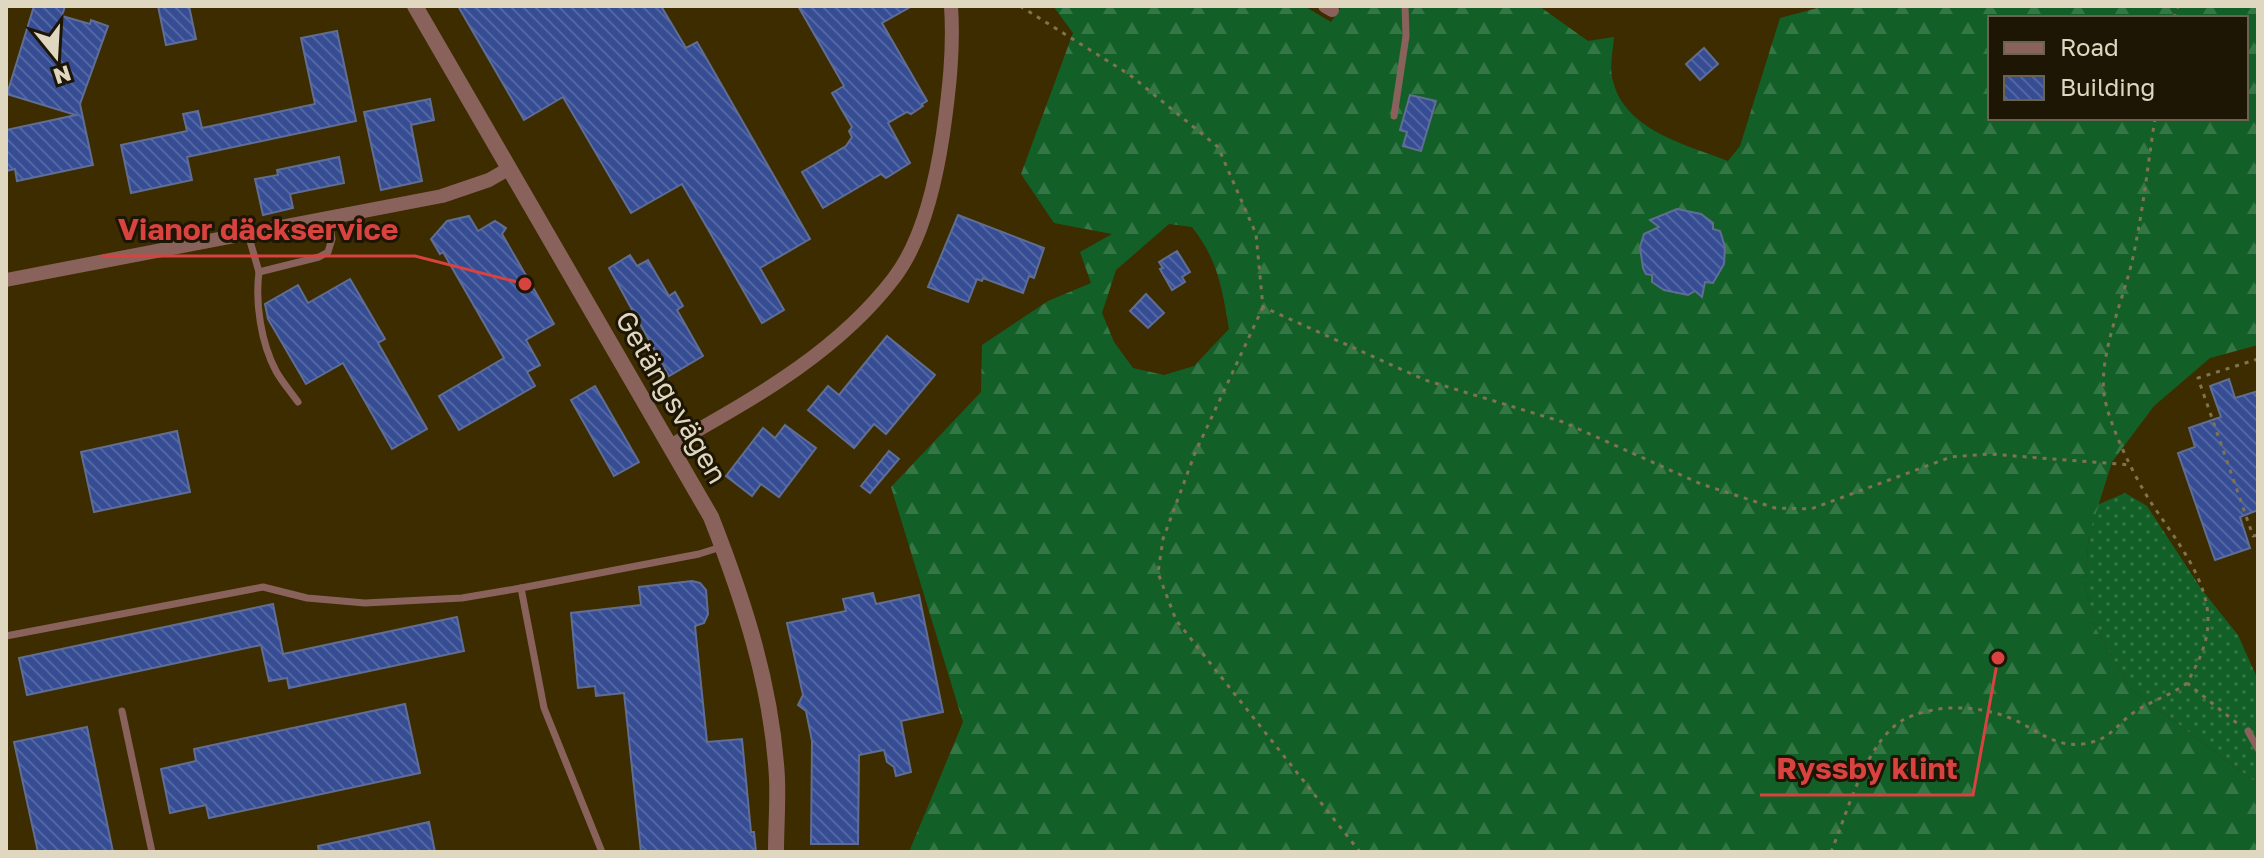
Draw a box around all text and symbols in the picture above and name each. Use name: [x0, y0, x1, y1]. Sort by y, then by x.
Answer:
north arrow: [16, 16, 96, 96]
legend: [1988, 16, 2248, 120]
text: Road: [2060, 32, 2119, 61]
text: N: [50, 60, 74, 91]
text: Building: [2060, 72, 2155, 101]
callout: Vianor däckservice: [102, 202, 415, 256]
text: Vianor däckservice: [118, 211, 398, 247]
street label: Getängsvägen: [609, 305, 735, 489]
callout: Ryssby klint: [1760, 741, 1973, 795]
text: Ryssby klint: [1776, 750, 1958, 786]

